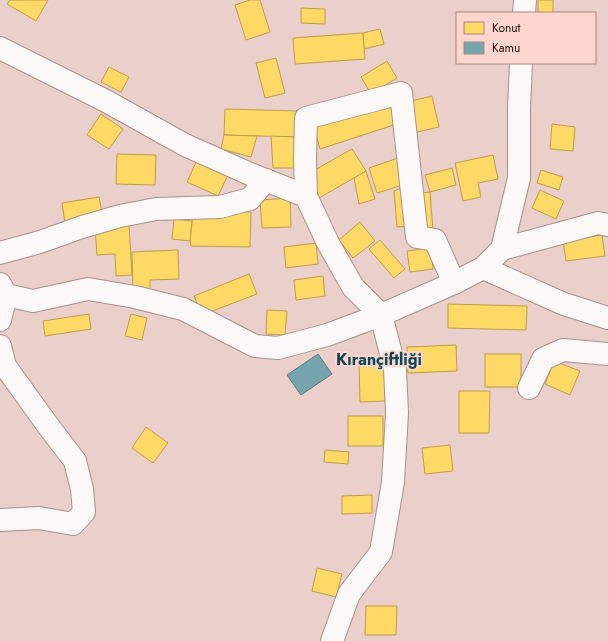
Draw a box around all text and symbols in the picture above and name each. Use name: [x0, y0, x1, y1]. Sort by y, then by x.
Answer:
legend: [456, 12, 596, 64]
text: Konut: [492, 19, 521, 37]
text: Kamu: [492, 39, 520, 57]
district label: Kırançiftliği: [336, 348, 422, 371]

